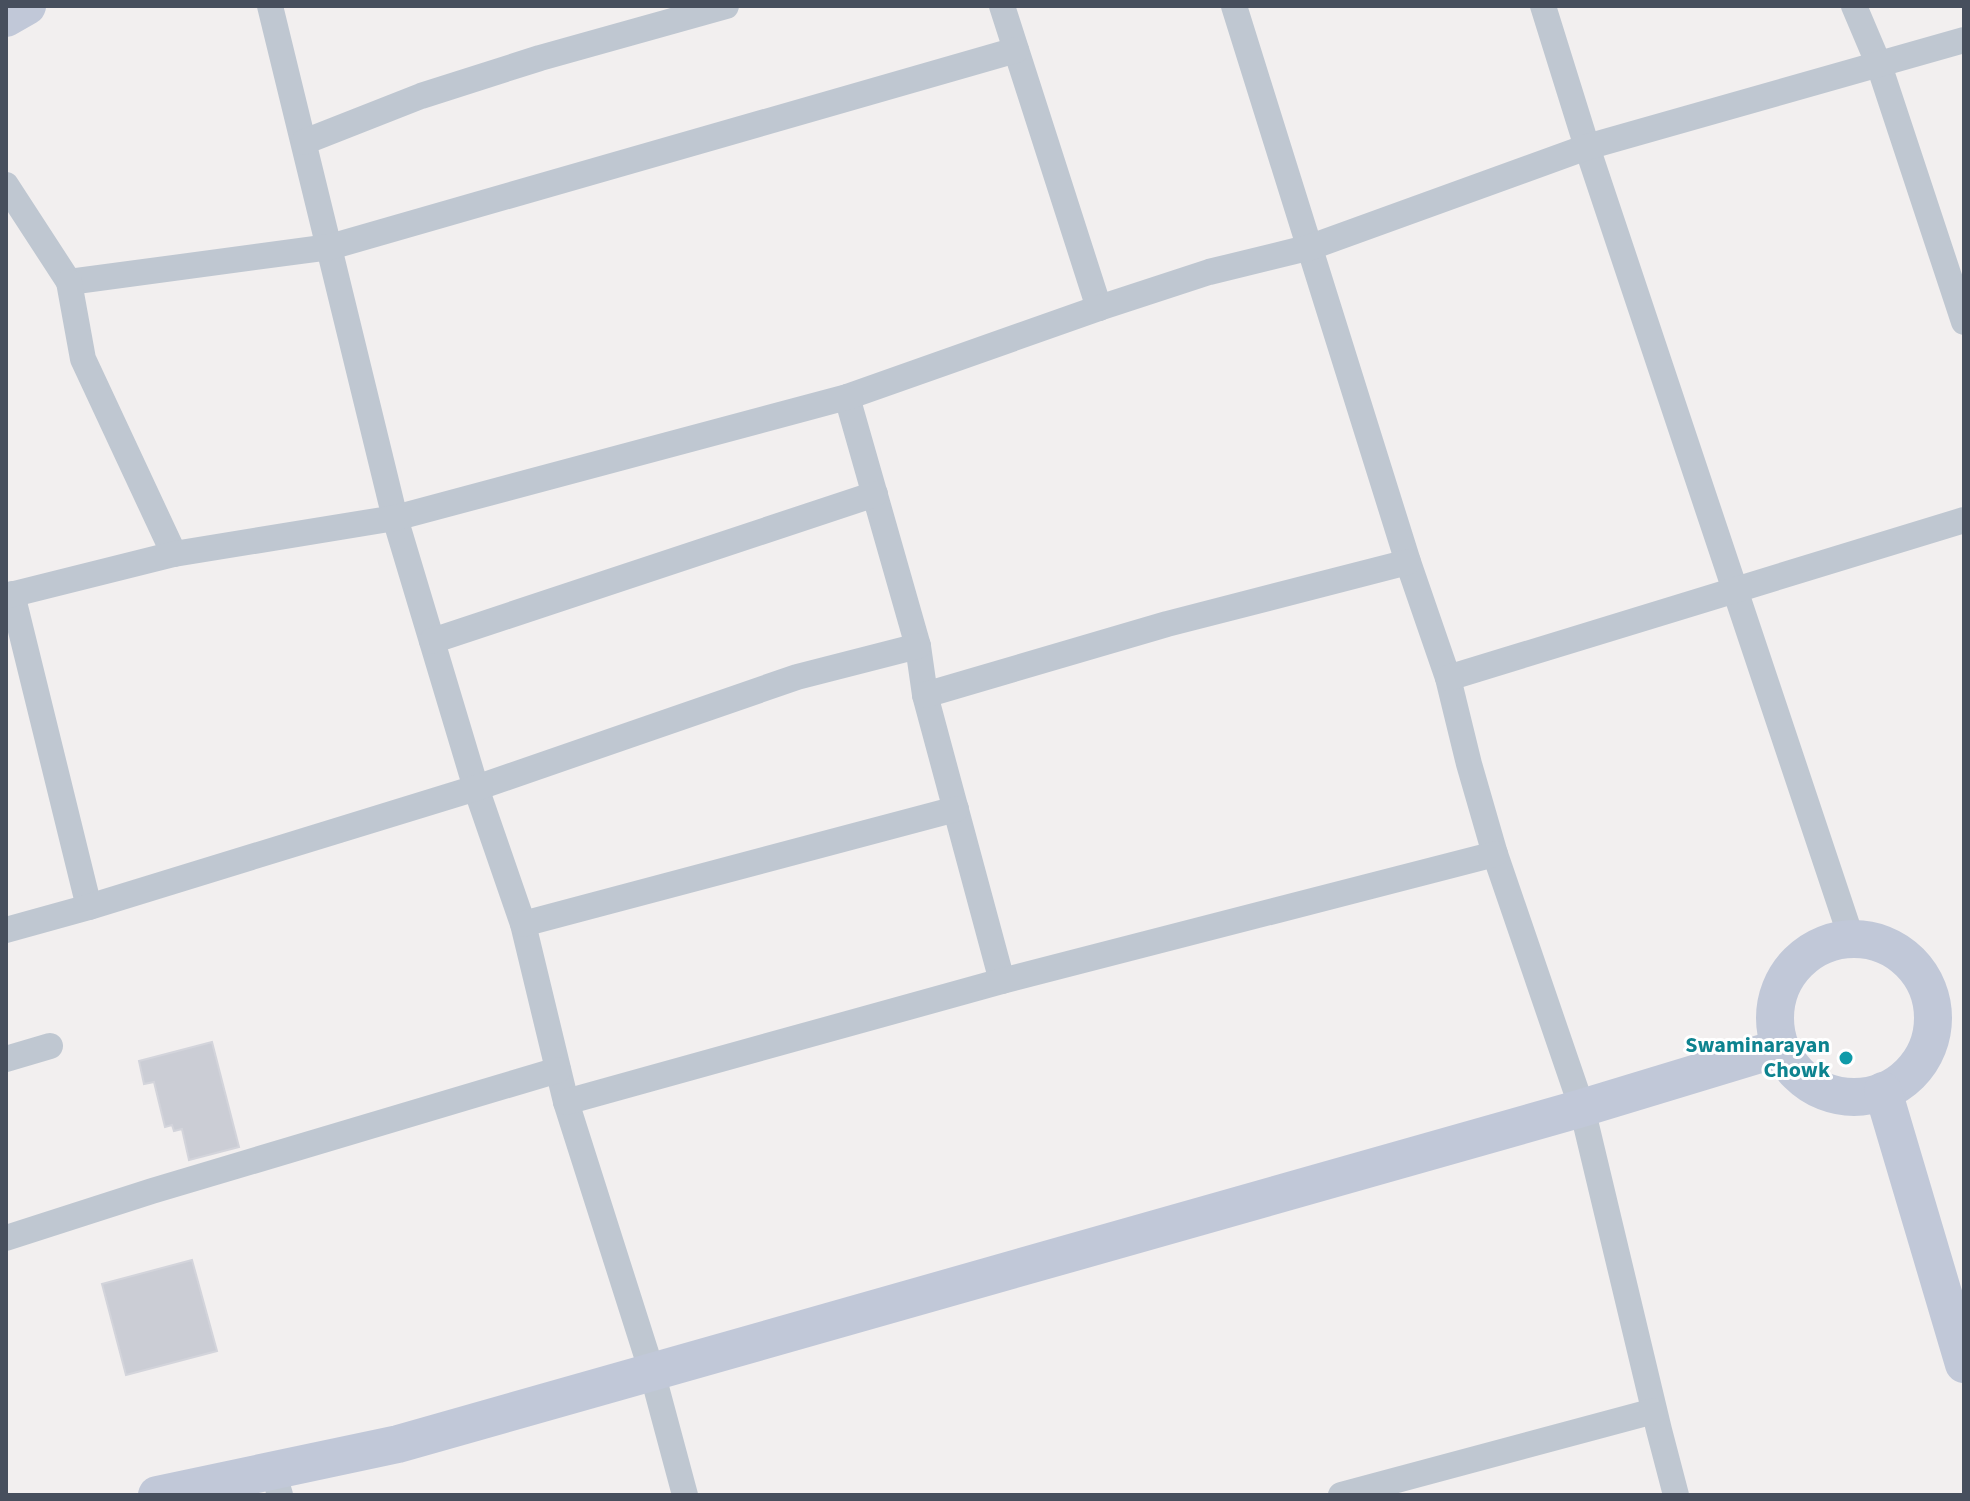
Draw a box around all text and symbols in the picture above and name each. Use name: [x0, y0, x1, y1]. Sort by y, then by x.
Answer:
place label: Swaminarayan Chowk: [1685, 1029, 1830, 1086]
marker: Swaminarayan Chowk: [1837, 1049, 1855, 1067]

